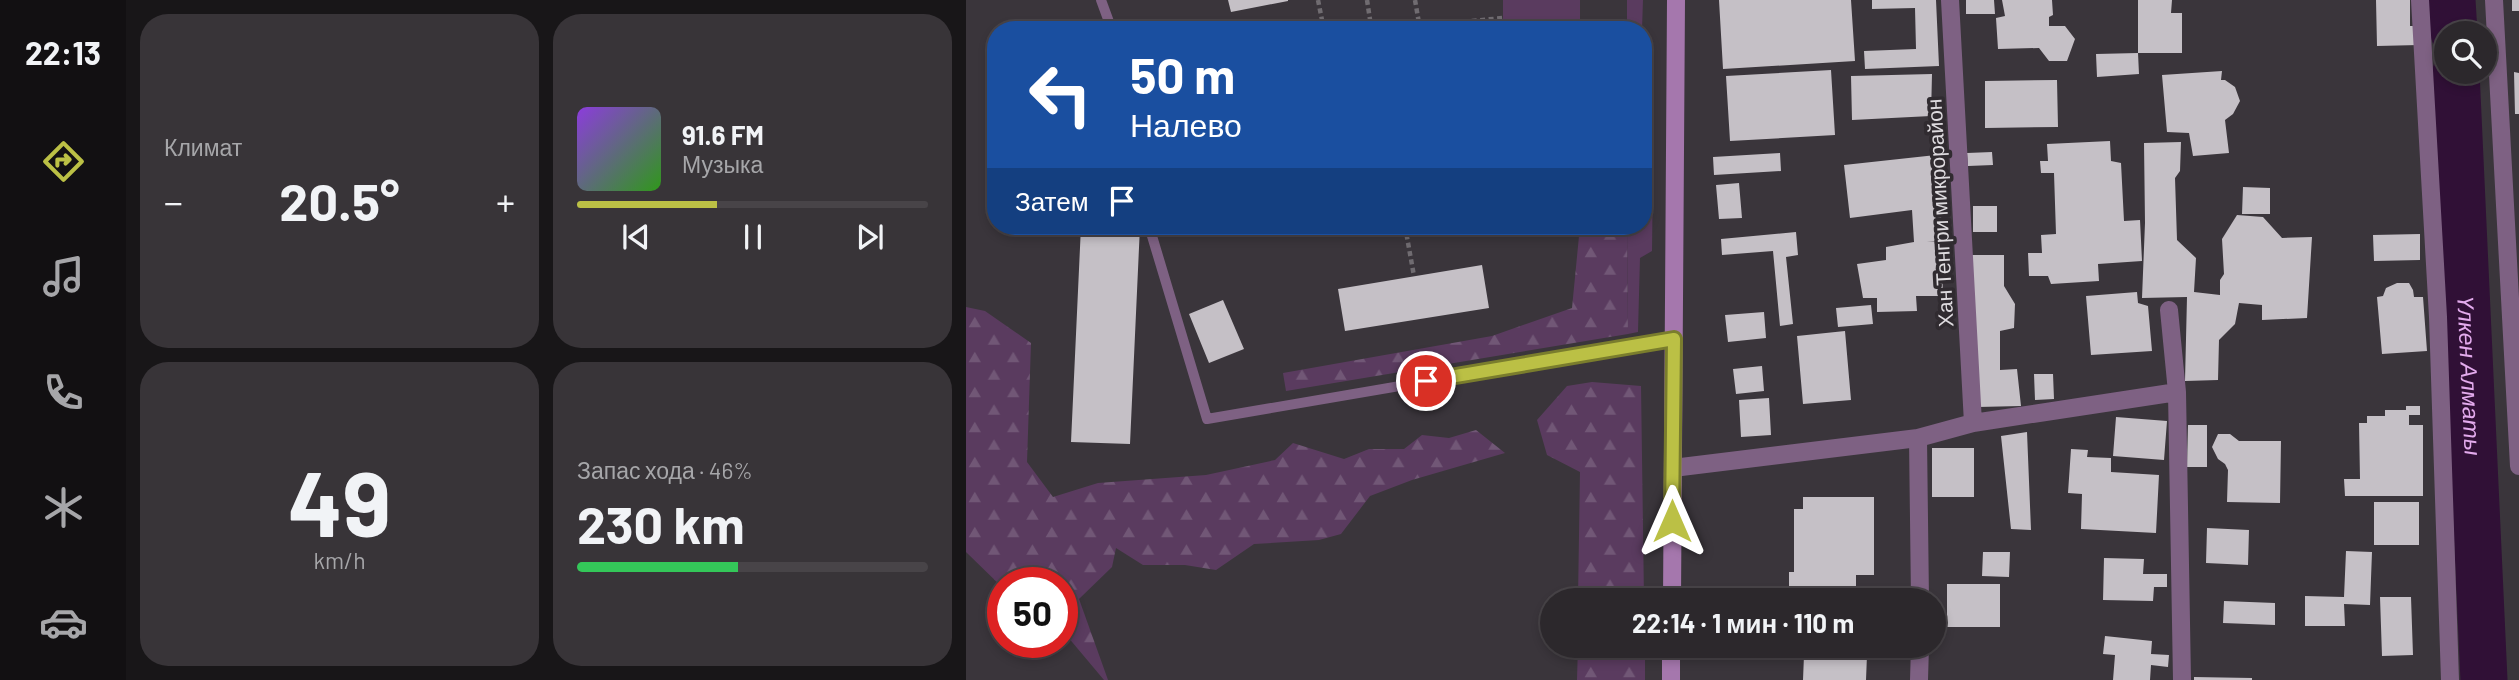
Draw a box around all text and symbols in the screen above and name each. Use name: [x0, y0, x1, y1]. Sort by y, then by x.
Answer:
map controls: [2434, 21, 2497, 84]
button: search: [2434, 21, 2497, 84]
text: 22:13: [25, 33, 101, 71]
text: 50 m: [1130, 45, 1235, 104]
icon: left: [1015, 49, 1106, 140]
street label: Хан Тенгри микрорайон: [1921, 98, 1957, 328]
text: Налево: [1130, 105, 1242, 143]
text: 91.6 FM: [682, 119, 764, 150]
text: Климат: [164, 133, 242, 161]
icon: directions: [39, 137, 88, 186]
text: Музыка: [682, 150, 763, 178]
text: 20.5°: [279, 169, 400, 231]
text: −: [164, 178, 183, 224]
text: +: [496, 178, 515, 224]
icon: arrive: [1103, 182, 1141, 220]
text: Затем: [1015, 185, 1089, 216]
icon: previous: [617, 218, 655, 256]
icon: pause: [734, 218, 772, 256]
icon: next: [851, 218, 889, 256]
icon: music: [39, 252, 88, 301]
water label: Үлкен Алматы: [2452, 295, 2488, 456]
pin: [1396, 351, 1456, 411]
icon: arrive: [1407, 362, 1445, 400]
icon: phone: [39, 368, 88, 417]
text: 49: [288, 446, 391, 555]
text: Запас хода · 46%: [577, 456, 753, 484]
icon: climate: [39, 483, 88, 532]
position arrow: [1635, 484, 1709, 558]
text: 230 km: [577, 492, 745, 554]
text: km/h: [313, 546, 366, 574]
speed limit sign: 50: [987, 567, 1078, 658]
icon: car: [39, 598, 88, 647]
text: 22:14 · 1 мин · 110 m: [1632, 607, 1854, 638]

